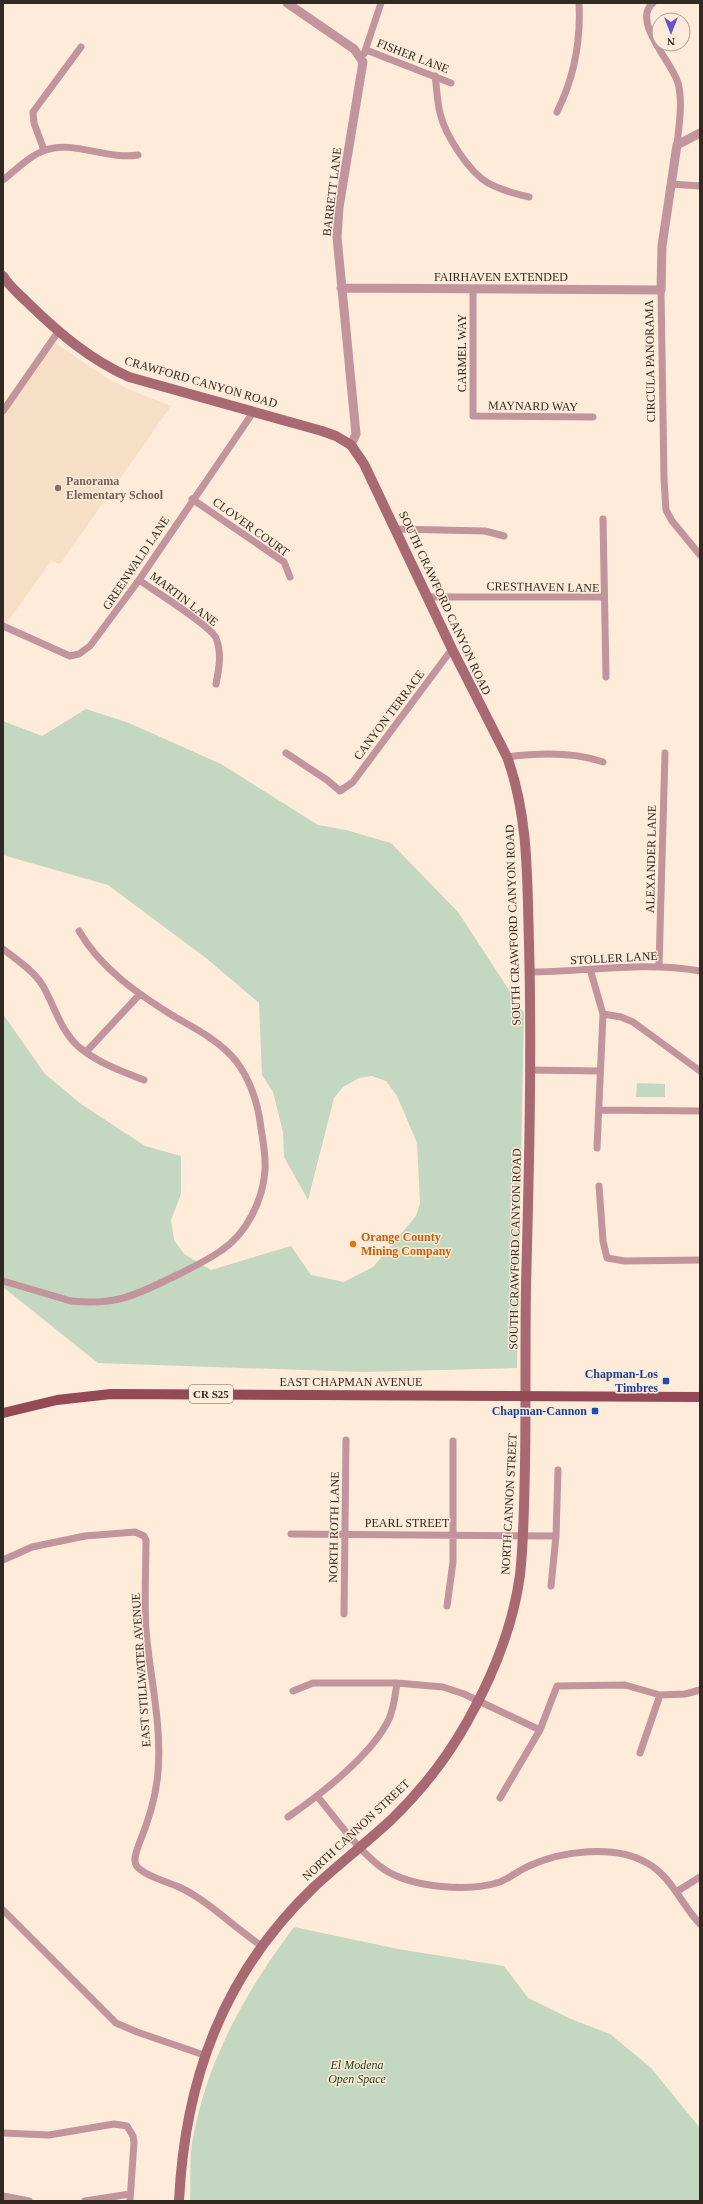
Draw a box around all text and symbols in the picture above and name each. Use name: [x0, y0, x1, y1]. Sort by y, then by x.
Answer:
north arrow: [651, 12, 691, 52]
street label: FISHER LANE: [375, 36, 451, 76]
text: N: [667, 36, 675, 48]
street label: BARRETT LANE: [320, 147, 344, 237]
street label: FAIRHAVEN EXTENDED: [434, 270, 568, 284]
street label: CIRCULA PANORAMA: [642, 299, 658, 422]
street label: CARMEL WAY: [455, 313, 469, 392]
street label: CRAWFORD CANYON ROAD: [123, 353, 279, 411]
street label: MAYNARD WAY: [488, 398, 578, 414]
place label: Panorama Elementary School: [66, 474, 164, 502]
marker: Panorama Elementary School: [53, 483, 63, 493]
street label: CLOVER COURT: [210, 495, 292, 560]
street label: SOUTH CRAWFORD CANYON ROAD: [396, 509, 494, 698]
street label: GREENWALD LANE: [100, 514, 172, 612]
street label: MARTIN LANE: [147, 569, 221, 629]
street label: CRESTHAVEN LANE: [486, 579, 600, 595]
street label: CANYON TERRACE: [351, 667, 427, 763]
street label: ALEXANDER LANE: [643, 805, 659, 913]
street label: SOUTH CRAWFORD CANYON ROAD: [502, 824, 524, 1026]
street label: STOLLER LANE: [570, 949, 658, 967]
street label: SOUTH CRAWFORD CANYON ROAD: [506, 1148, 524, 1350]
place label: Orange County Mining Company: [361, 1230, 451, 1258]
marker: Orange County Mining Company: [348, 1239, 358, 1249]
place label: Chapman-Los Timbres: [585, 1367, 658, 1395]
street label: EAST CHAPMAN AVENUE: [280, 1375, 422, 1389]
marker: Chapman-Los Timbres: [661, 1376, 671, 1386]
road number: CR S25: [189, 1385, 233, 1403]
place label: Chapman-Cannon: [492, 1404, 587, 1418]
marker: Chapman-Cannon: [590, 1406, 600, 1416]
street label: NORTH CANNON STREET: [498, 1432, 520, 1575]
street label: NORTH ROTH LANE: [326, 1471, 342, 1583]
street label: PEARL STREET: [365, 1516, 450, 1530]
street label: EAST STILLWATER AVENUE: [129, 1592, 153, 1748]
street label: NORTH CANNON STREET: [299, 1776, 413, 1884]
park label: El Modena Open Space: [328, 2058, 386, 2086]

